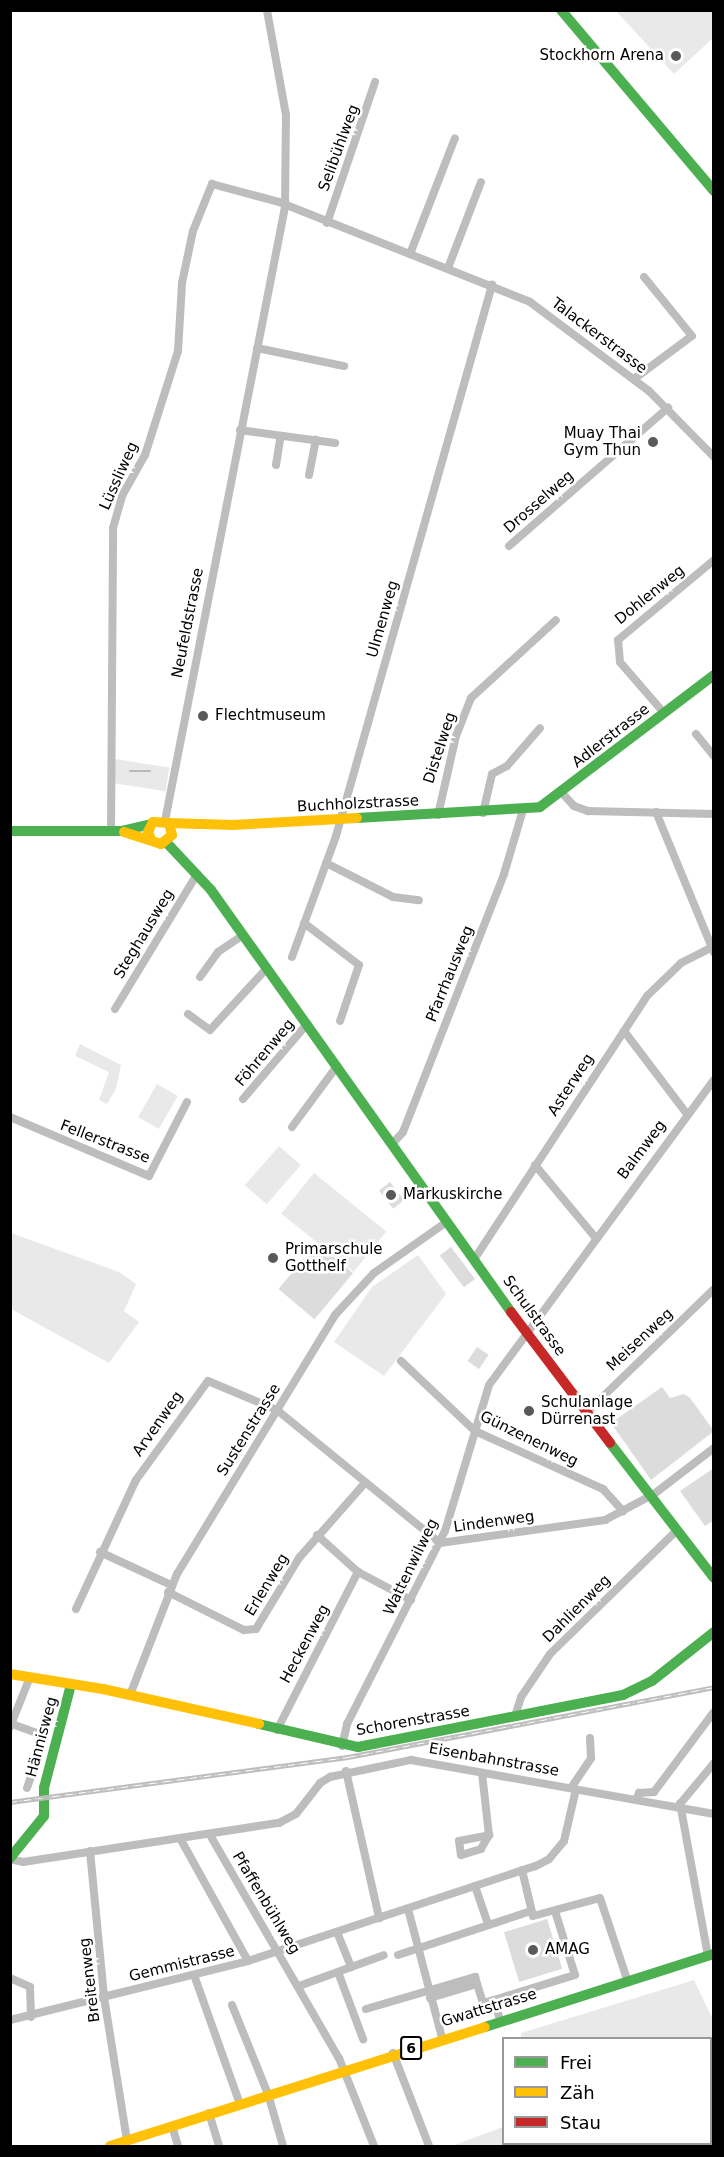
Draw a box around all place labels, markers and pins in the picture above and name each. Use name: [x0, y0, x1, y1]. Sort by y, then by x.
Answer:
place label: Stockhorn Arena: [540, 47, 664, 65]
marker: Stockhorn Arena: [669, 49, 683, 63]
place label: Muay Thai Gym Thun: [563, 424, 641, 459]
marker: Muay Thai Gym Thun: [646, 435, 660, 449]
place label: Flechtmuseum: [215, 707, 326, 725]
marker: Flechtmuseum: [196, 709, 210, 723]
place label: Markuskirche: [403, 1186, 503, 1204]
marker: Markuskirche: [384, 1188, 398, 1202]
place label: Primarschule Gotthelf: [285, 1240, 383, 1275]
marker: Primarschule Gotthelf: [266, 1251, 280, 1265]
place label: Schulanlage Dürrenast: [541, 1393, 633, 1428]
marker: Schulanlage Dürrenast: [522, 1404, 536, 1418]
place label: AMAG: [545, 1941, 590, 1959]
marker: AMAG: [526, 1943, 540, 1957]

